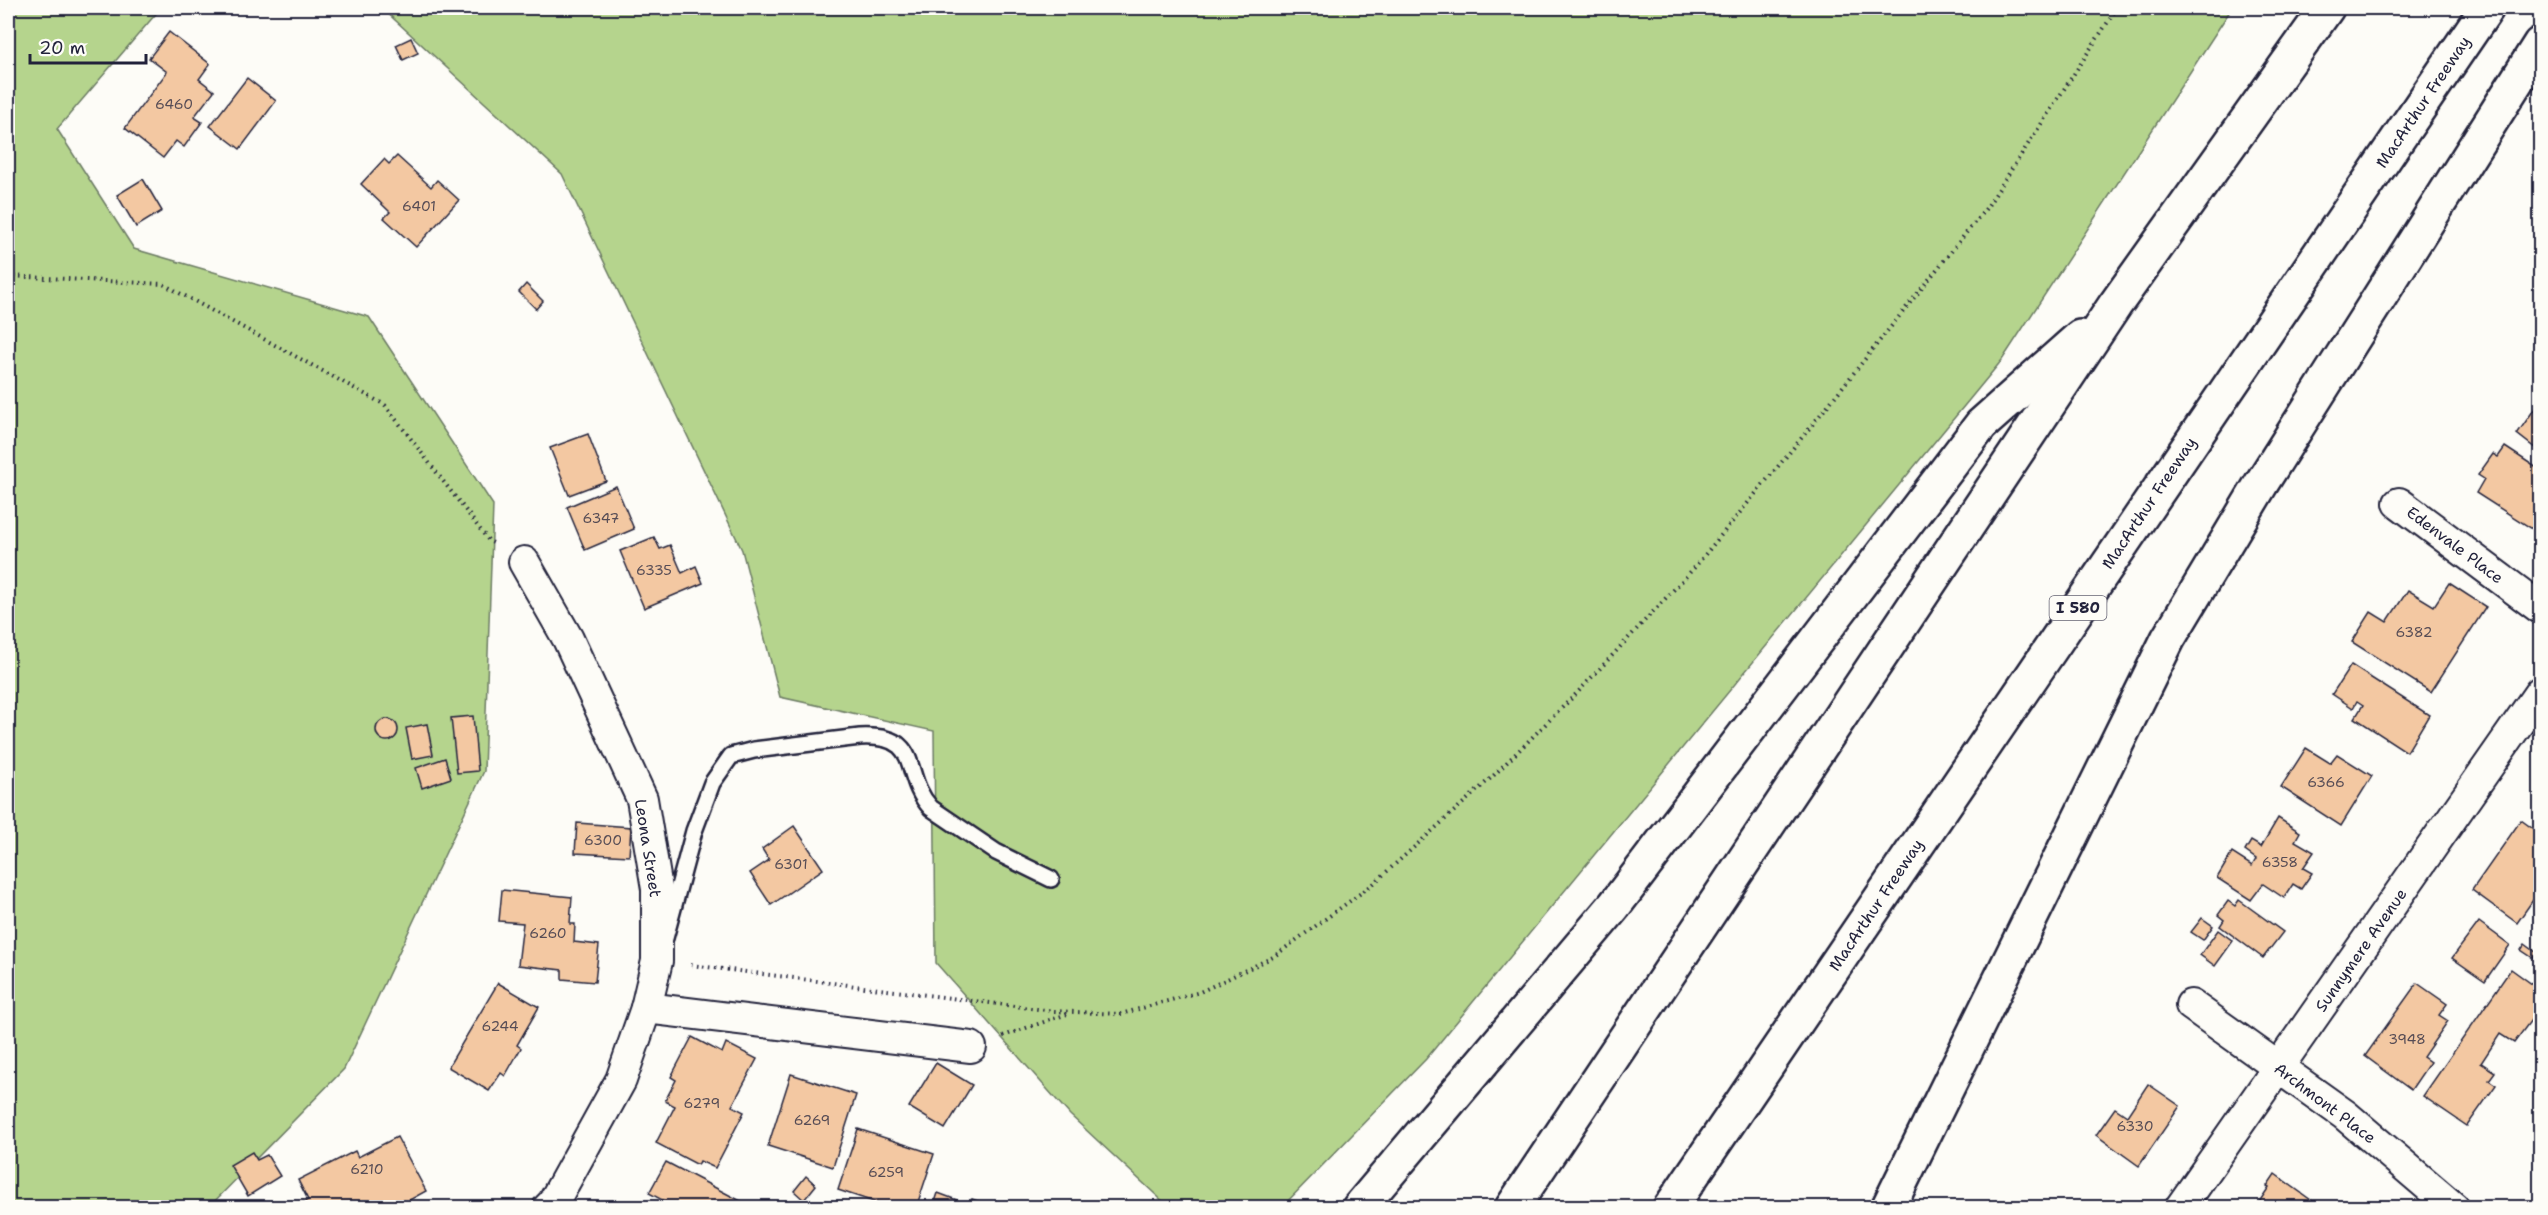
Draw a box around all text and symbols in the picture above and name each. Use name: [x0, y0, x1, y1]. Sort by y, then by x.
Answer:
scale bar: [30, 27, 146, 65]
street label: MacArthur Freeway: [2371, 32, 2475, 172]
text: 20 m: [39, 36, 85, 60]
house number: 6460: [155, 95, 193, 113]
house number: 6401: [402, 197, 436, 215]
street label: MacArthur Freeway: [2097, 433, 2201, 573]
street label: Edenvale Place: [2402, 502, 2508, 588]
house number: 6347: [583, 509, 619, 527]
house number: 6335: [636, 561, 672, 579]
road number: I 580: [2050, 596, 2106, 620]
house number: 6382: [2395, 623, 2433, 641]
house number: 6366: [2307, 773, 2345, 791]
street label: Leona Street: [630, 797, 666, 899]
house number: 6300: [584, 831, 622, 849]
street label: MacArthur Freeway: [1824, 835, 1928, 975]
house number: 6358: [2262, 853, 2298, 871]
house number: 6301: [774, 855, 808, 873]
street label: Sunnymere Avenue: [2310, 884, 2412, 1016]
house number: 6260: [529, 924, 567, 942]
house number: 6244: [481, 1017, 519, 1035]
house number: 3948: [2388, 1030, 2426, 1048]
street label: Archmont Place: [2270, 1058, 2380, 1148]
house number: 6279: [684, 1094, 720, 1112]
house number: 6269: [794, 1111, 830, 1129]
house number: 6330: [2116, 1117, 2154, 1135]
house number: 6210: [350, 1160, 384, 1178]
house number: 6259: [868, 1163, 904, 1181]

